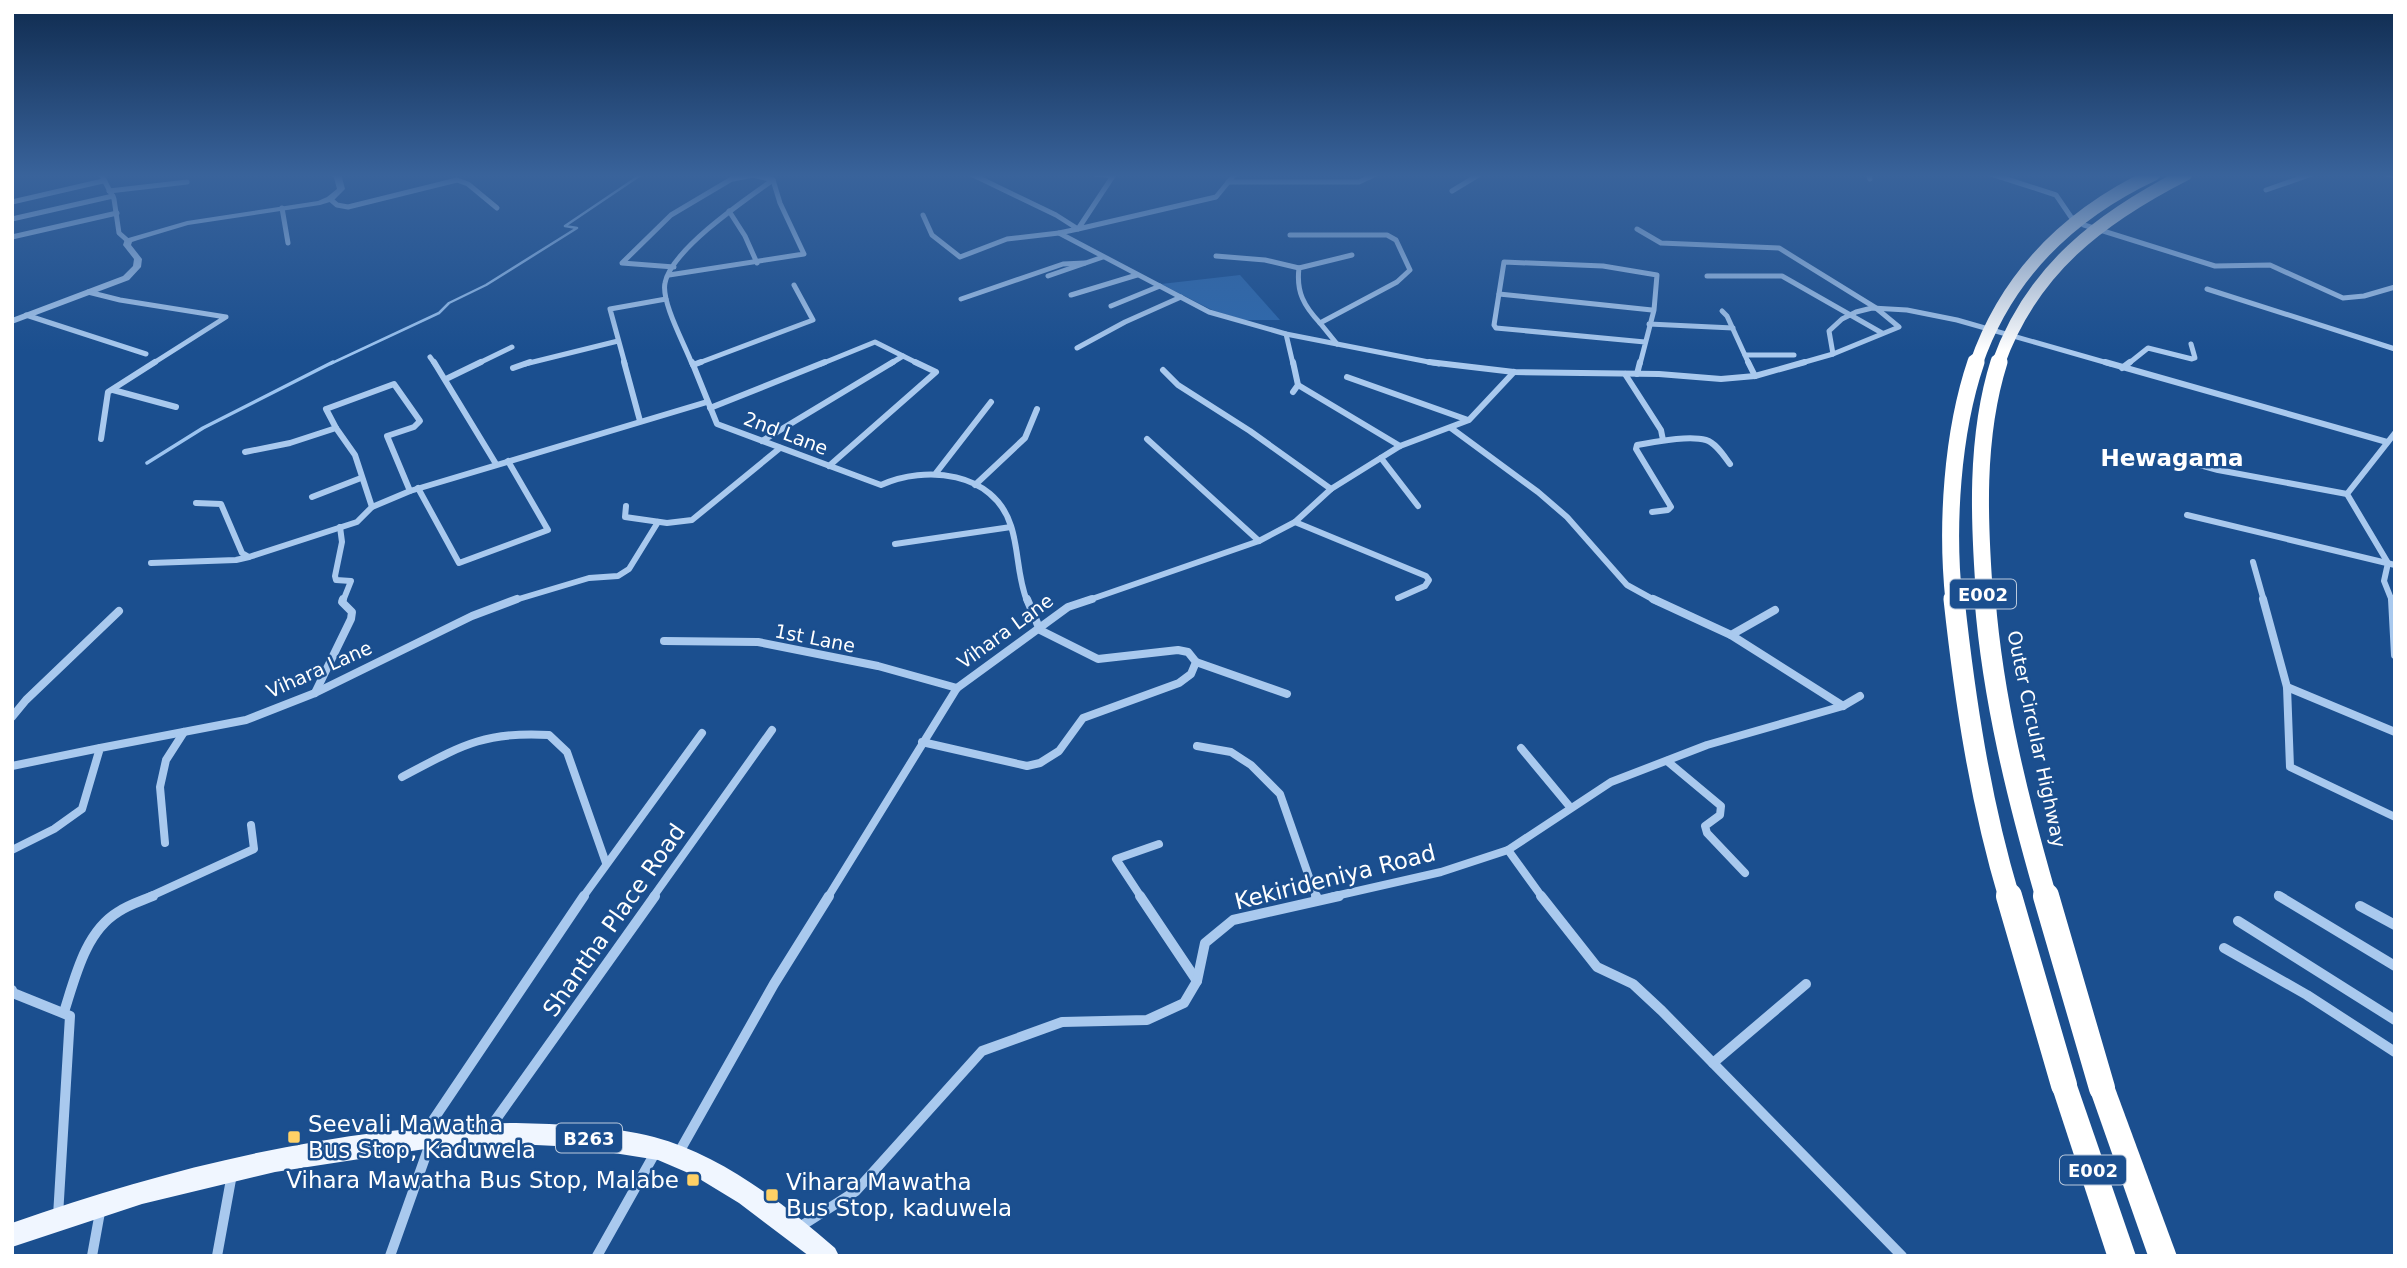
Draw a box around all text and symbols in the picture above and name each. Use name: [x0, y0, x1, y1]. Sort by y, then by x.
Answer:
street label: 2nd Lane: [741, 407, 831, 459]
district label: Hewagama: [2100, 445, 2244, 471]
road number: E002: [1950, 580, 2016, 608]
street label: Vihara Lane: [953, 589, 1057, 673]
street label: 1st Lane: [773, 619, 857, 657]
street label: Outer Circular Highway: [2003, 628, 2071, 850]
street label: Vihara Lane: [263, 636, 375, 702]
street label: Shantha Place Road: [538, 819, 690, 1021]
street label: Kekirideniya Road: [1232, 839, 1438, 915]
place label: Seevali Mawatha Bus Stop, Kaduwela: [308, 1111, 536, 1163]
road number: B263: [556, 1124, 622, 1153]
marker: Seevali Mawatha Bus Stop, Kaduwela: [286, 1129, 302, 1145]
road number: E002: [2060, 1156, 2126, 1184]
place label: Vihara Mawatha Bus Stop, Malabe: [286, 1167, 679, 1193]
place label: Vihara Mawatha Bus Stop, kaduwela: [786, 1169, 1012, 1221]
marker: Vihara Mawatha Bus Stop, Malabe: [685, 1172, 701, 1188]
marker: Vihara Mawatha Bus Stop, kaduwela: [764, 1187, 780, 1203]

